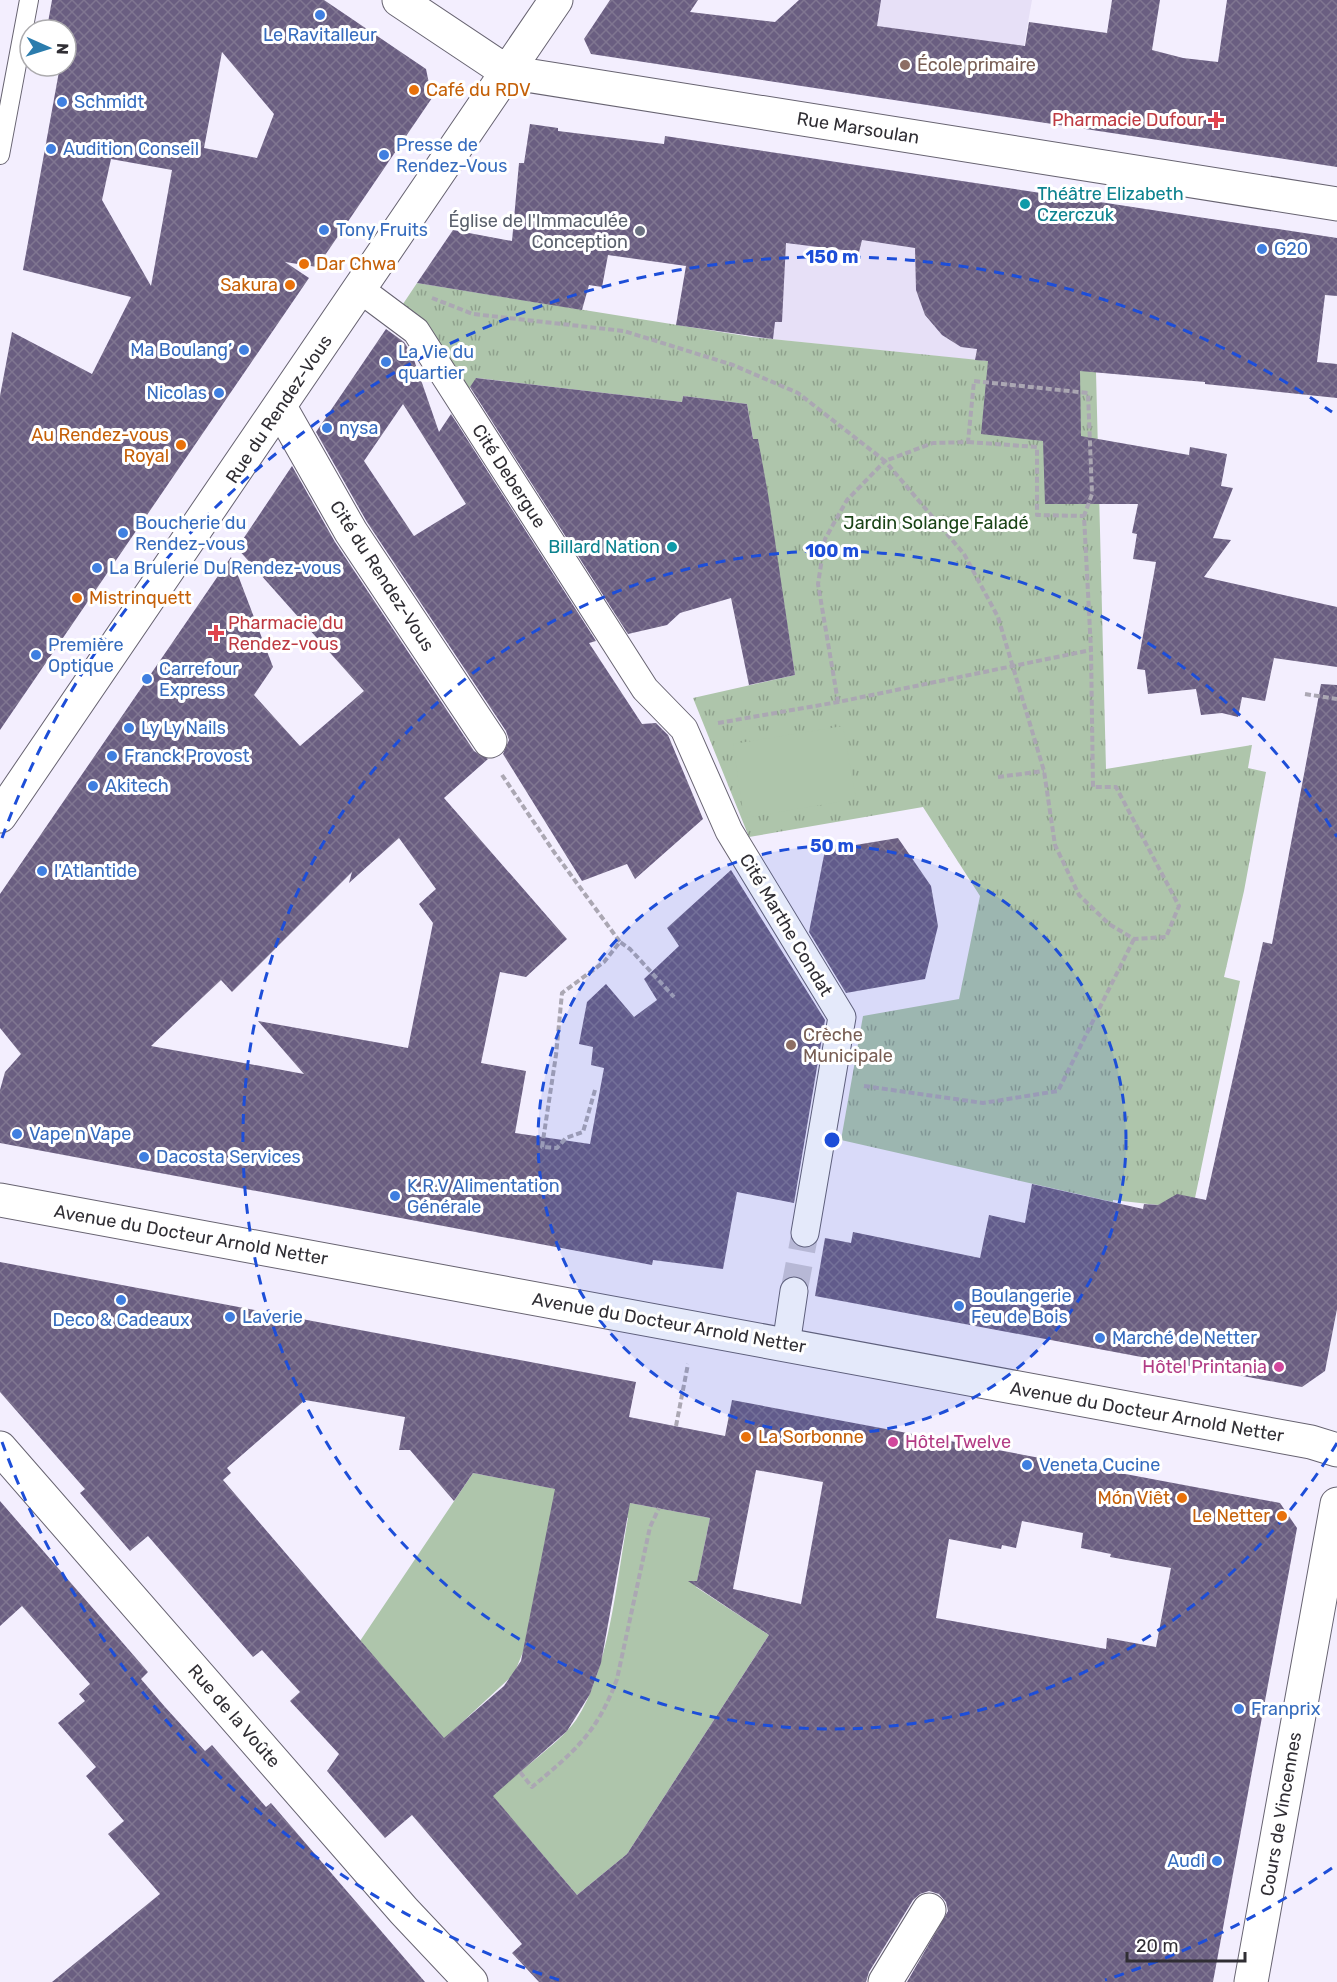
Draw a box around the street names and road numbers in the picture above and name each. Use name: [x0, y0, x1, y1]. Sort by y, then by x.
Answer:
street label: Rue Marsoulan: [795, 107, 921, 149]
street label: Rue du Rendez-Vous: [221, 331, 337, 487]
street label: Cité Debergue: [467, 420, 551, 532]
street label: Cité du Rendez-Vous: [325, 497, 439, 655]
street label: Cité Marthe Condat: [735, 850, 837, 1000]
street label: Avenue du Docteur Arnold Netter: [52, 1200, 330, 1270]
street label: Avenue du Docteur Arnold Netter: [530, 1288, 808, 1358]
street label: Avenue du Docteur Arnold Netter: [1008, 1377, 1286, 1447]
street label: Rue de la Voûte: [183, 1660, 285, 1772]
street label: Cours de Vincennes: [1256, 1730, 1306, 1898]

